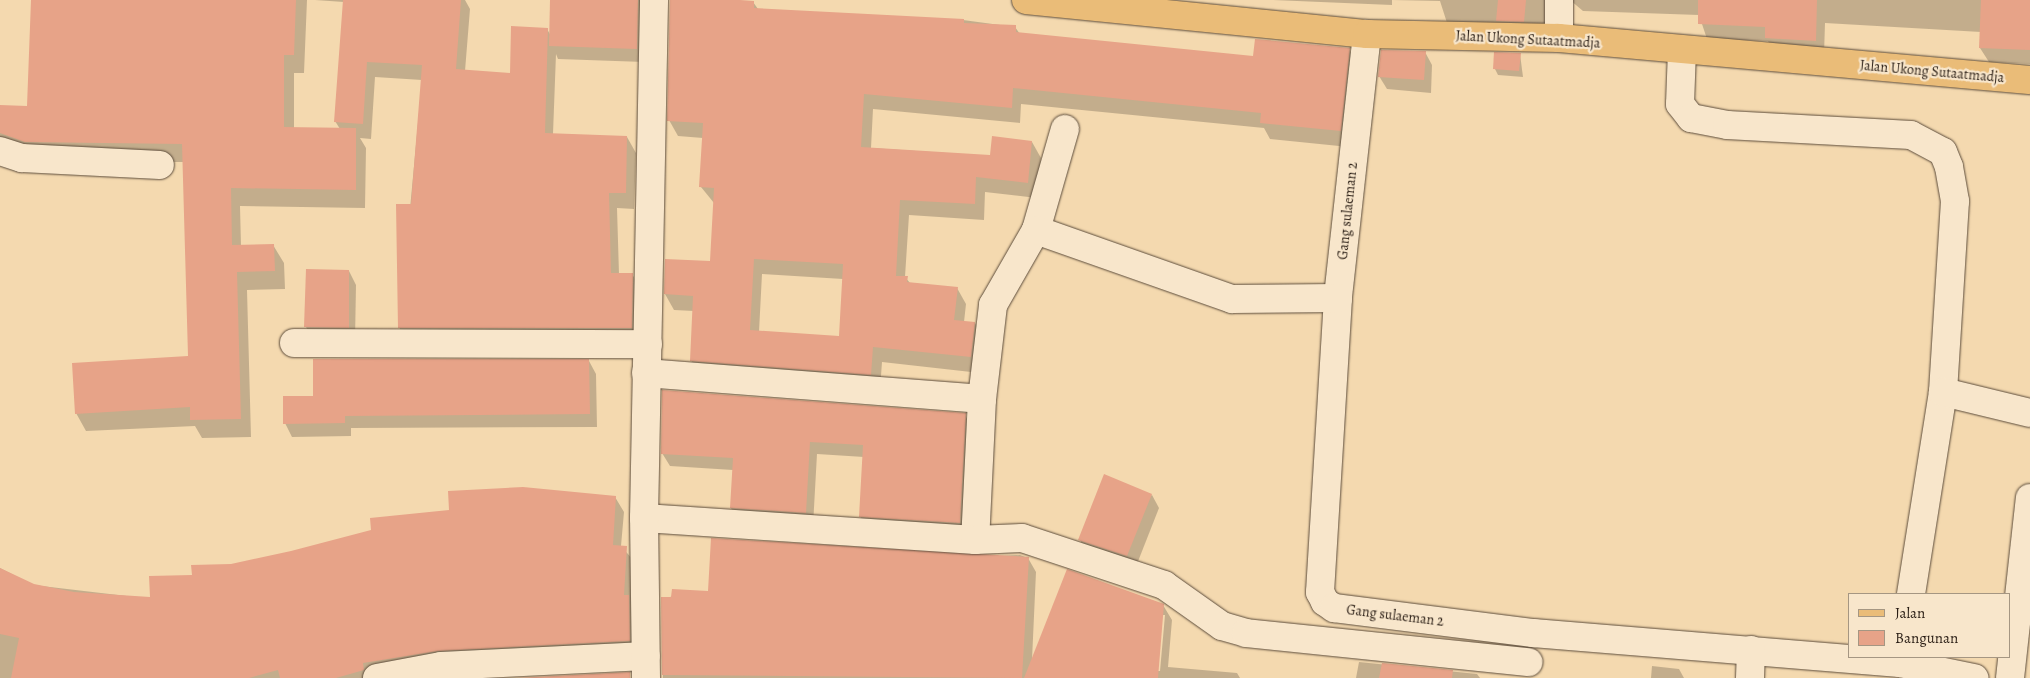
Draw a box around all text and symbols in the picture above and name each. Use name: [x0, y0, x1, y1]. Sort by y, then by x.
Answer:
street label: Jalan Ukong Sutaatmadja: [1455, 28, 1601, 52]
street label: Jalan Ukong Sutaatmadja: [1859, 57, 2005, 87]
street label: Gang sulaeman 2: [1335, 161, 1361, 261]
legend: [1848, 593, 2010, 658]
street label: Gang sulaeman 2: [1345, 602, 1445, 630]
text: Jalan: [1895, 603, 1925, 623]
text: Bangunan: [1895, 628, 1958, 648]

